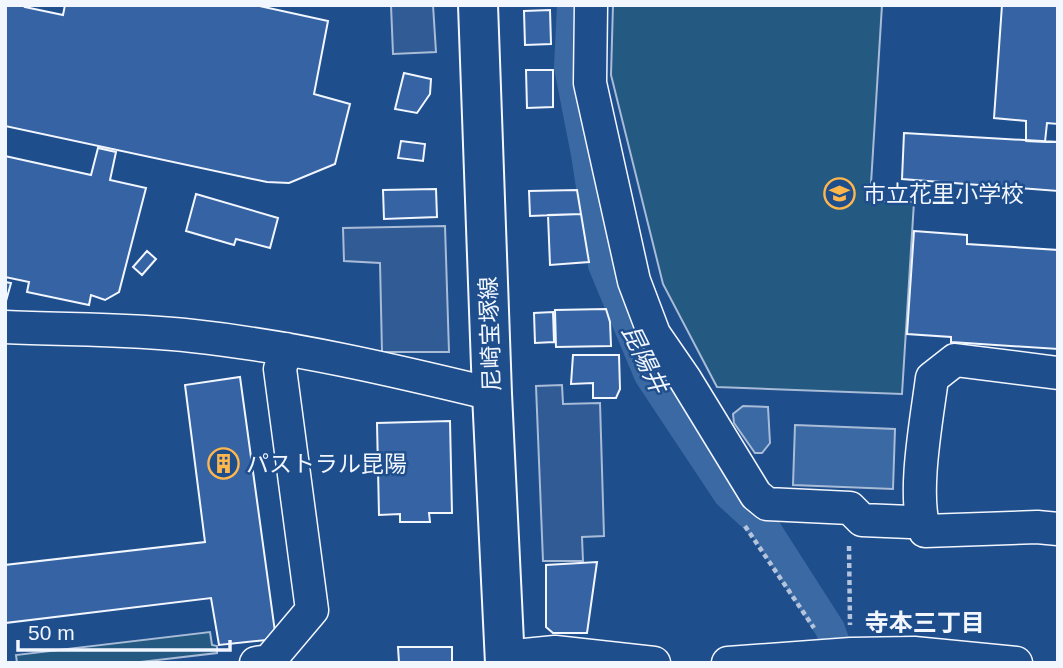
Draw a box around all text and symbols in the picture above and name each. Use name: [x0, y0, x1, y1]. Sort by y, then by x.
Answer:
school or university icon: 市立花里小学校: [823, 177, 857, 211]
place label: 市立花里小学校: [863, 181, 1024, 207]
street label: 尼崎宝塚線: [475, 276, 505, 392]
water label: 昆陽井: [617, 321, 674, 399]
building icon: パストラル昆陽: [206, 447, 240, 481]
place label: パストラル昆陽: [246, 451, 407, 477]
scale bar: [18, 608, 229, 652]
district label: 寺本三丁目: [865, 609, 985, 636]
text: 50 m: [28, 621, 75, 644]

